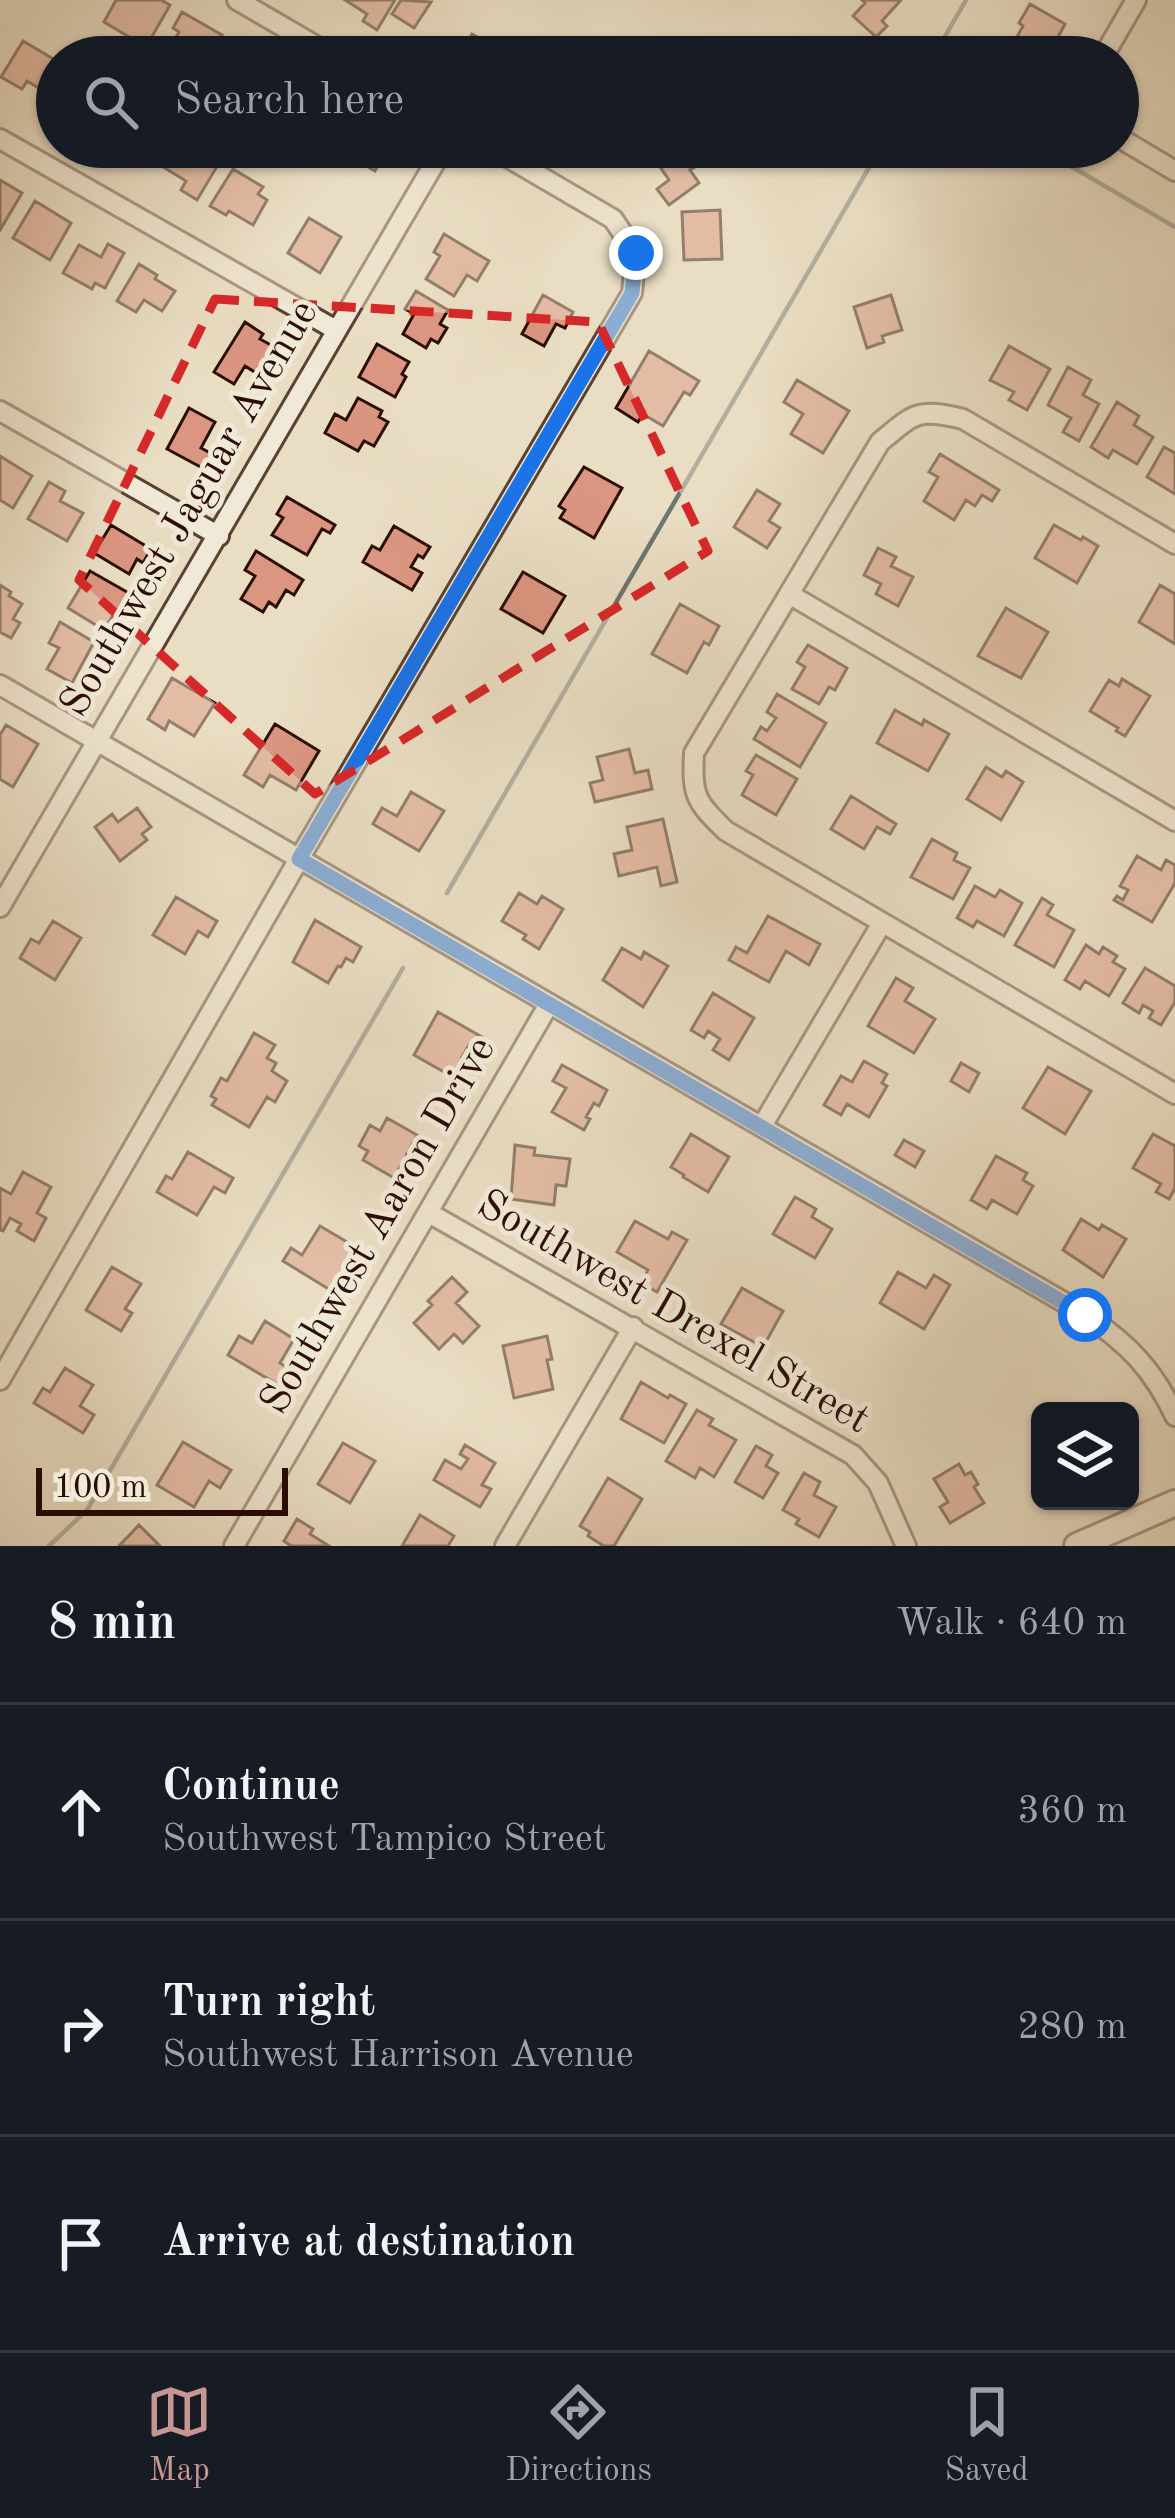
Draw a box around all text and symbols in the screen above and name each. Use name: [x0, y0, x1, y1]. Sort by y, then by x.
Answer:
search box: [36, 36, 1139, 168]
icon: search: [78, 69, 144, 135]
text: Search here: [174, 79, 404, 124]
route end: [609, 226, 663, 280]
street label: Southwest Jaguar Avenue: [54, 294, 326, 724]
street label: Southwest Aaron Drive: [254, 1030, 504, 1422]
street label: Southwest Drexel Street: [470, 1183, 876, 1443]
route start: [1058, 1288, 1112, 1342]
map controls: [1031, 1402, 1139, 1510]
button: layers: [1031, 1402, 1139, 1510]
scale bar: [36, 1462, 288, 1515]
text: 100 m: [54, 1472, 147, 1505]
text: 8 min: [48, 1599, 176, 1650]
text: Walk · 640 m: [896, 1604, 1127, 1643]
text: Continue: [162, 1765, 340, 1810]
icon: ahead: [48, 1779, 114, 1845]
text: 360 m: [1017, 1792, 1127, 1831]
text: Southwest Tampico Street: [162, 1820, 606, 1859]
text: Turn right: [162, 1981, 375, 2026]
icon: right: [48, 1995, 114, 2061]
text: 280 m: [1017, 2008, 1127, 2047]
text: Southwest Harrison Avenue: [162, 2036, 634, 2075]
icon: arrive: [48, 2211, 114, 2277]
text: Arrive at destination: [162, 2221, 575, 2266]
tab: Map: [146, 2379, 212, 2492]
tab: Directions: [505, 2379, 652, 2492]
tab: Saved: [945, 2379, 1029, 2492]

